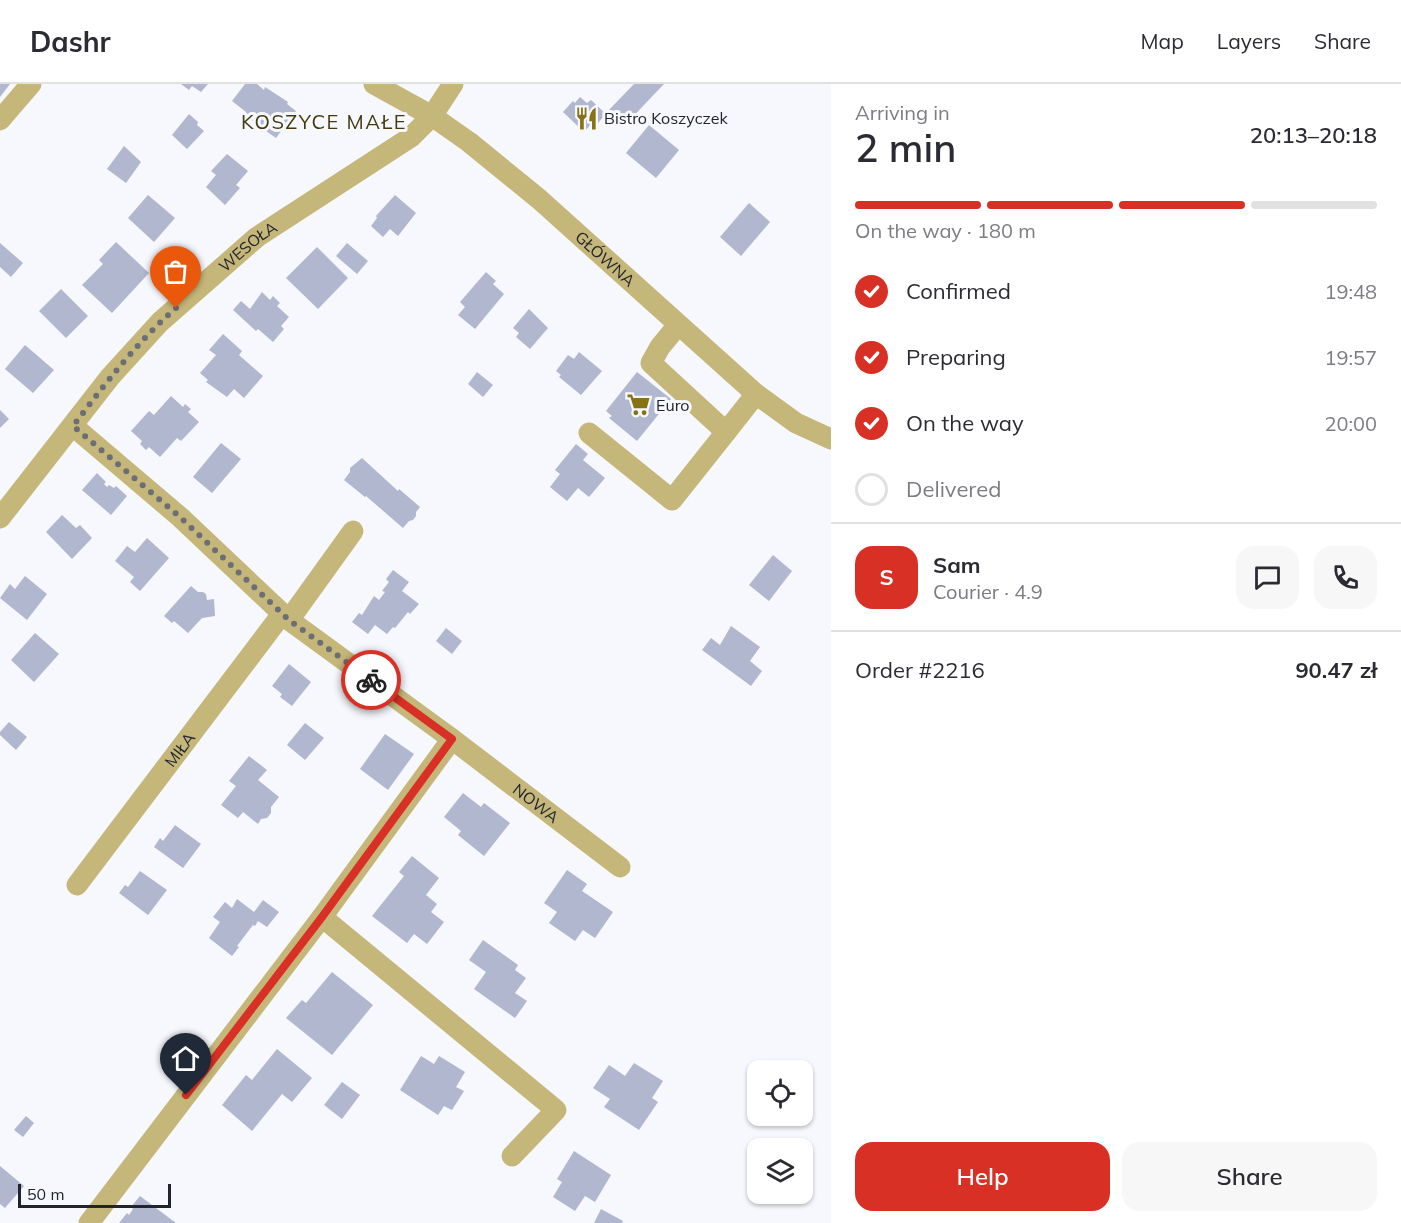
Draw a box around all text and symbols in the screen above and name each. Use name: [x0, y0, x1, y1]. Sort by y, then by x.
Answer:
text: Dashr: [30, 24, 111, 59]
text: Map: [1141, 28, 1184, 54]
text: Layers: [1217, 28, 1281, 54]
text: Share: [1314, 28, 1371, 54]
text: Arriving in: [855, 100, 950, 125]
restaurant icon: Bistro Koszyczek: [573, 105, 599, 131]
place label: Bistro Koszyczek: [604, 108, 728, 128]
district label: KOSZYCE MAŁE: [241, 109, 407, 134]
text: 20:13–20:18: [1250, 121, 1377, 149]
text: 2 min: [855, 123, 956, 172]
street label: WESOŁA: [214, 217, 281, 276]
text: On the way · 180 m: [855, 218, 1036, 243]
street label: GŁÓWNA: [571, 227, 640, 291]
pin: [150, 246, 201, 308]
icon: bag: [159, 255, 192, 288]
icon: check: [855, 275, 888, 308]
text: Confirmed: [906, 277, 1011, 305]
text: 19:48: [1324, 279, 1377, 304]
icon: check: [855, 341, 888, 374]
text: Preparing: [906, 343, 1006, 371]
text: 19:57: [1324, 345, 1377, 370]
supermarket icon: Euro: [625, 392, 651, 418]
place label: Euro: [656, 395, 689, 415]
icon: check: [855, 407, 888, 440]
text: On the way: [906, 409, 1024, 437]
text: 20:00: [1324, 411, 1377, 436]
text: Delivered: [906, 475, 1001, 503]
button: chat: [1236, 546, 1299, 609]
button: phone: [1314, 546, 1377, 609]
text: Sam: [933, 551, 981, 579]
text: S: [879, 563, 894, 591]
text: Courier · 4.9: [933, 579, 1043, 604]
courier: [341, 650, 401, 710]
text: Order #2216: [855, 656, 985, 684]
text: 90.47 zł: [1295, 656, 1377, 684]
icon: bike: [355, 664, 388, 697]
street label: MIŁA: [160, 728, 199, 771]
street label: NOWA: [509, 779, 563, 827]
pin: [160, 1033, 211, 1095]
icon: home: [169, 1042, 202, 1075]
map controls: [747, 1060, 813, 1204]
button: locate: [747, 1060, 813, 1126]
button: layers: [747, 1138, 813, 1204]
button: Help: [855, 1142, 1110, 1211]
button: Share: [1122, 1142, 1377, 1211]
scale bar: [18, 1181, 171, 1208]
text: 50 m: [27, 1184, 64, 1204]

